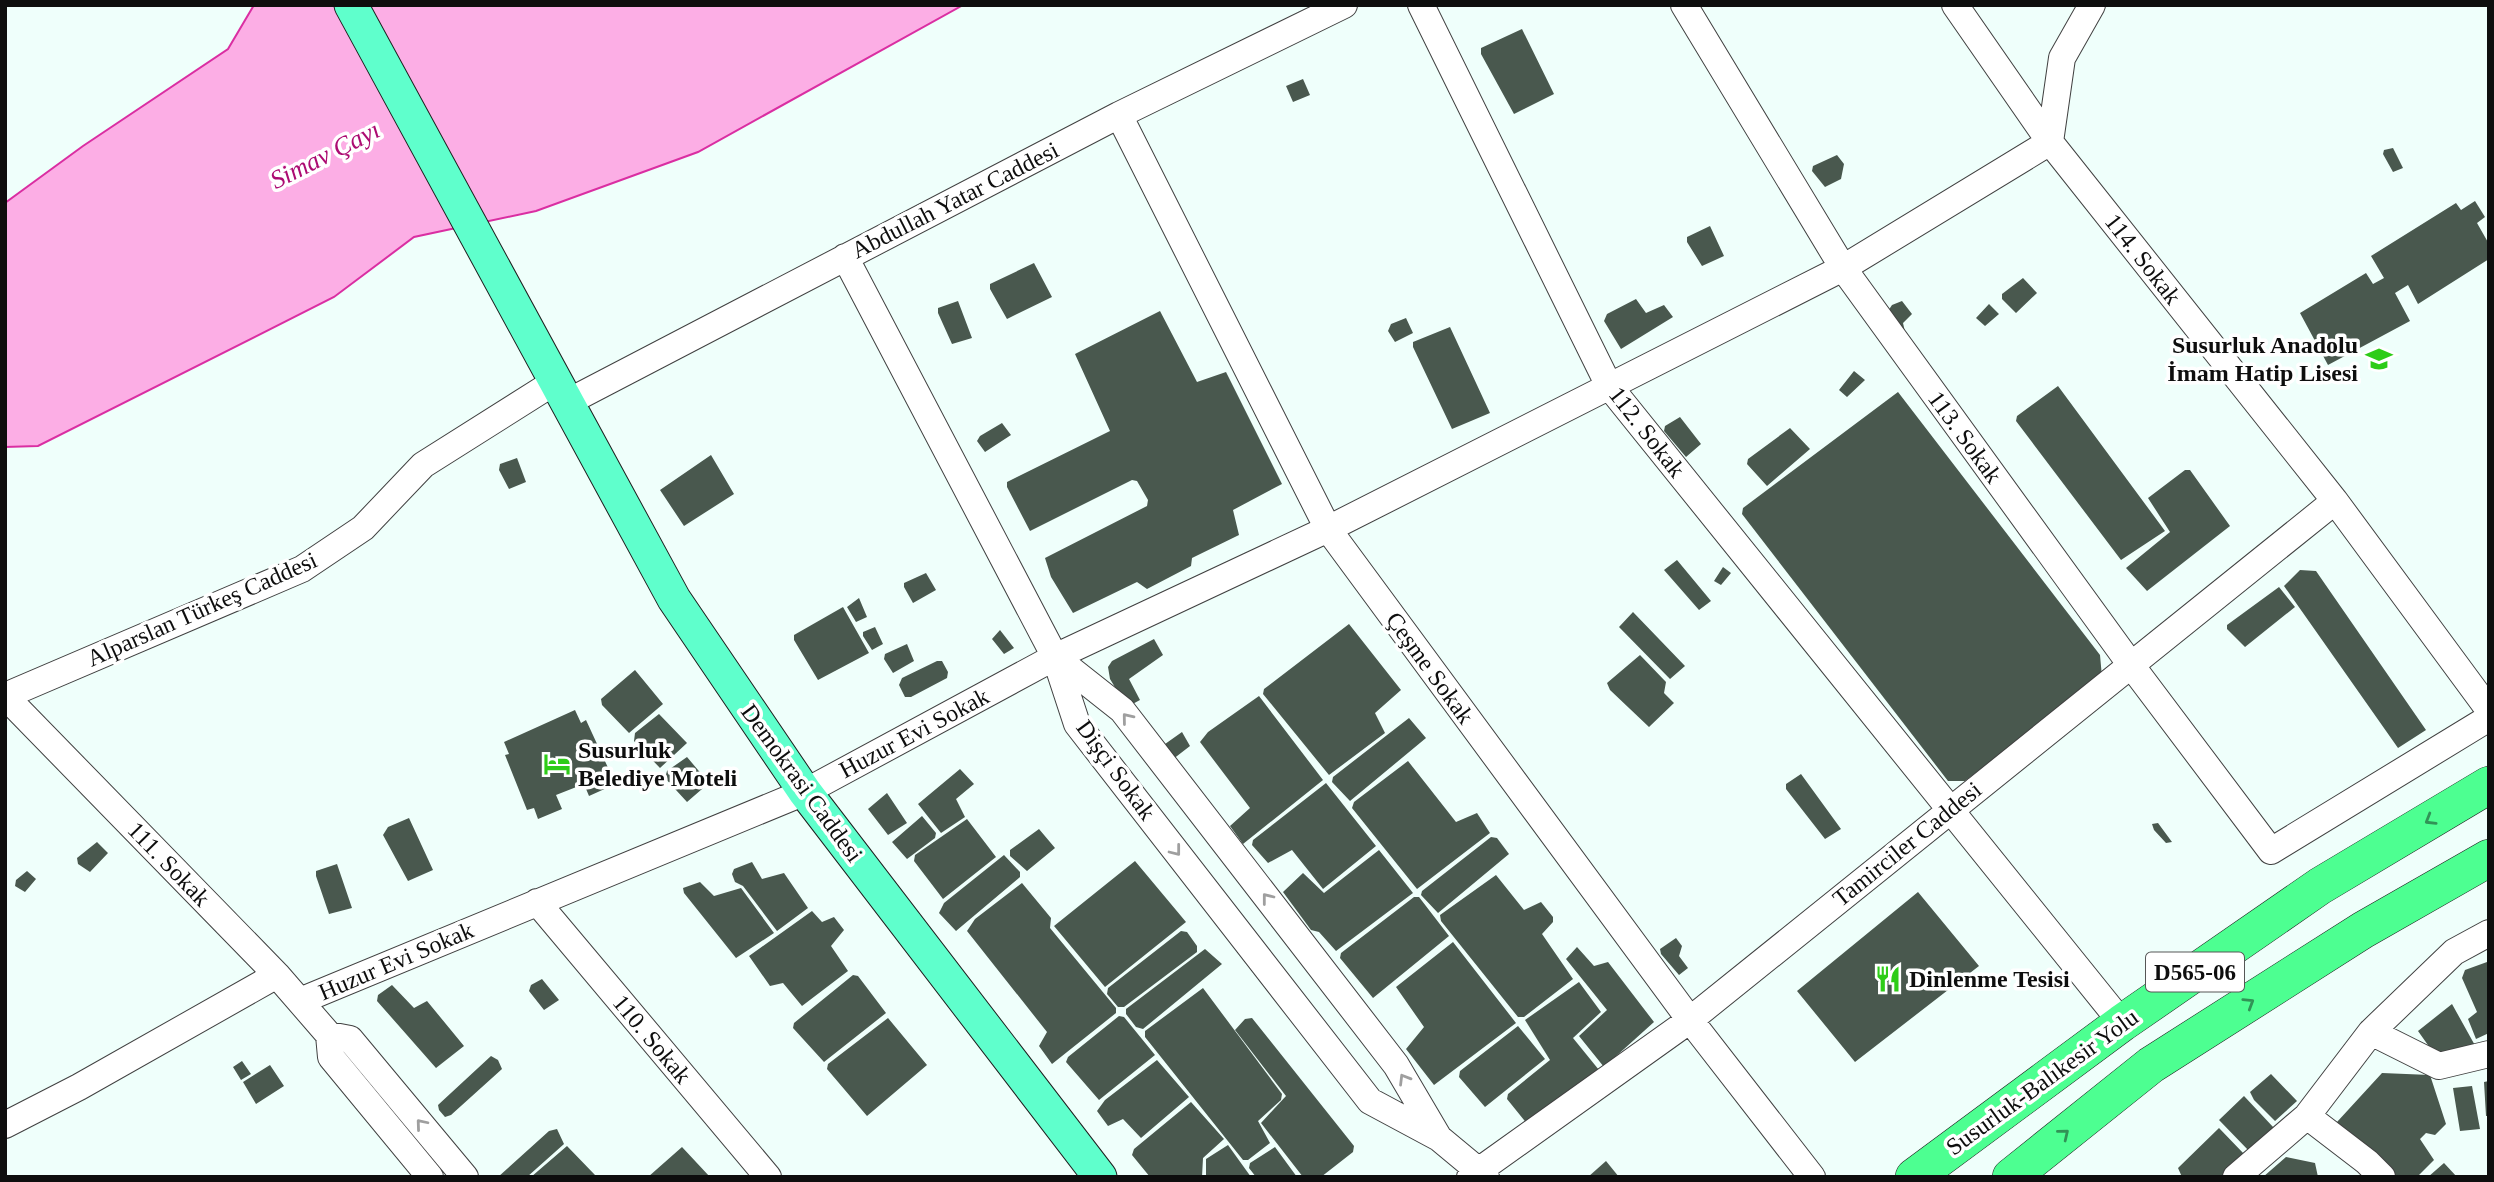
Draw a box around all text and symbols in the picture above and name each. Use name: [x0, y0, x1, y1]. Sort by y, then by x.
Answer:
water label: Simav Çayı: [265, 115, 385, 195]
street label: Abdullah Yatar Caddesi: [847, 136, 1063, 263]
street label: 114. Sokak: [2100, 209, 2186, 309]
place label: Susurluk Anadolu İmam Hatip Lisesi: [2167, 332, 2358, 386]
school or university icon: Susurluk Anadolu İmam Hatip Lisesi: [2364, 344, 2394, 374]
street label: 112. Sokak: [1604, 382, 1690, 482]
street label: 113. Sokak: [1923, 386, 2007, 488]
street label: Alparslan Türkeş Caddesi: [83, 546, 321, 671]
street label: Çeşme Sokak: [1381, 607, 1479, 729]
street label: Huzur Evi Sokak: [835, 683, 993, 783]
street label: Demokrasi Caddesi: [736, 699, 868, 867]
one-way arrow: [1123, 714, 1136, 726]
street label: Dişçi Sokak: [1071, 715, 1161, 825]
place label: Susurluk Belediye Moteli: [578, 737, 738, 791]
hotel icon: Susurluk Belediye Moteli: [542, 749, 572, 779]
street label: Tamirciler Caddesi: [1828, 776, 1987, 912]
one-way arrow: [2425, 812, 2437, 825]
street label: 111. Sokak: [123, 817, 215, 911]
one-way arrow: [1167, 843, 1180, 855]
one-way arrow: [1262, 893, 1275, 906]
street label: Huzur Evi Sokak: [315, 917, 477, 1005]
road number: D565-06: [2146, 953, 2244, 992]
restaurant icon: Dinlenme Tesisi: [1873, 964, 1903, 994]
place label: Dinlenme Tesisi: [1909, 966, 2070, 992]
street label: 110. Sokak: [608, 990, 696, 1088]
one-way arrow: [2242, 998, 2255, 1011]
street label: Susurluk-Balıkesir Yolu: [1941, 1004, 2143, 1160]
one-way arrow: [1400, 1074, 1413, 1087]
one-way arrow: [417, 1120, 429, 1133]
one-way arrow: [2057, 1130, 2069, 1143]

